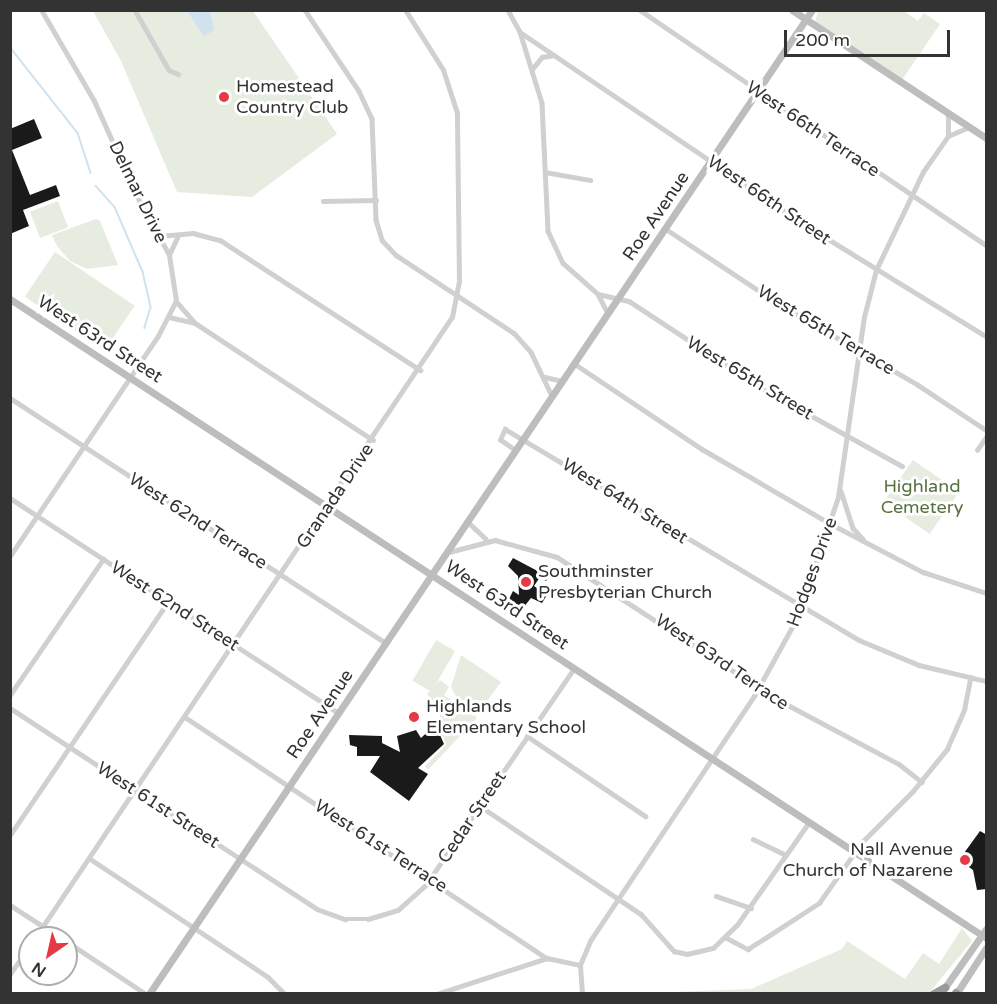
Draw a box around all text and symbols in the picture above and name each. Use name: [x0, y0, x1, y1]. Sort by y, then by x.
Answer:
scale bar: [787, 18, 954, 56]
text: 200 m: [795, 29, 850, 51]
place label: Homestead Country Club: [236, 76, 348, 118]
street label: West 66th Terrace: [742, 76, 884, 182]
marker: Homestead Country Club: [217, 90, 231, 104]
street label: Delmar Drive: [104, 138, 172, 246]
street label: West 66th Street: [703, 151, 835, 249]
street label: Roe Avenue: [618, 167, 694, 265]
street label: West 65th Terrace: [753, 280, 899, 380]
street label: West 63rd Street: [34, 291, 166, 387]
street label: West 65th Street: [683, 332, 817, 424]
street label: Granada Drive: [292, 439, 378, 553]
street label: West 64th Street: [558, 454, 692, 548]
street label: West 62nd Terrace: [125, 468, 271, 574]
park label: Highland Cemetery: [881, 476, 963, 518]
street label: Hodges Drive: [782, 514, 842, 630]
street label: West 62nd Street: [107, 556, 243, 656]
street label: West 63rd Street: [441, 556, 573, 654]
place label: Southminster Presbyterian Church: [538, 561, 712, 604]
marker: Southminster Presbyterian Church: [519, 575, 533, 589]
street label: West 63rd Terrace: [651, 609, 793, 715]
street label: Roe Avenue: [282, 665, 358, 763]
place label: Highlands Elementary School: [426, 696, 586, 738]
marker: Highlands Elementary School: [407, 710, 421, 724]
street label: West 61st Street: [93, 757, 223, 853]
street label: Cedar Street: [433, 767, 511, 867]
street label: West 61st Terrace: [311, 795, 451, 897]
place label: Nall Avenue Church of Nazarene: [783, 839, 953, 882]
marker: Nall Avenue Church of Nazarene: [958, 853, 972, 867]
north arrow: [18, 926, 78, 986]
text: N: [28, 957, 50, 981]

